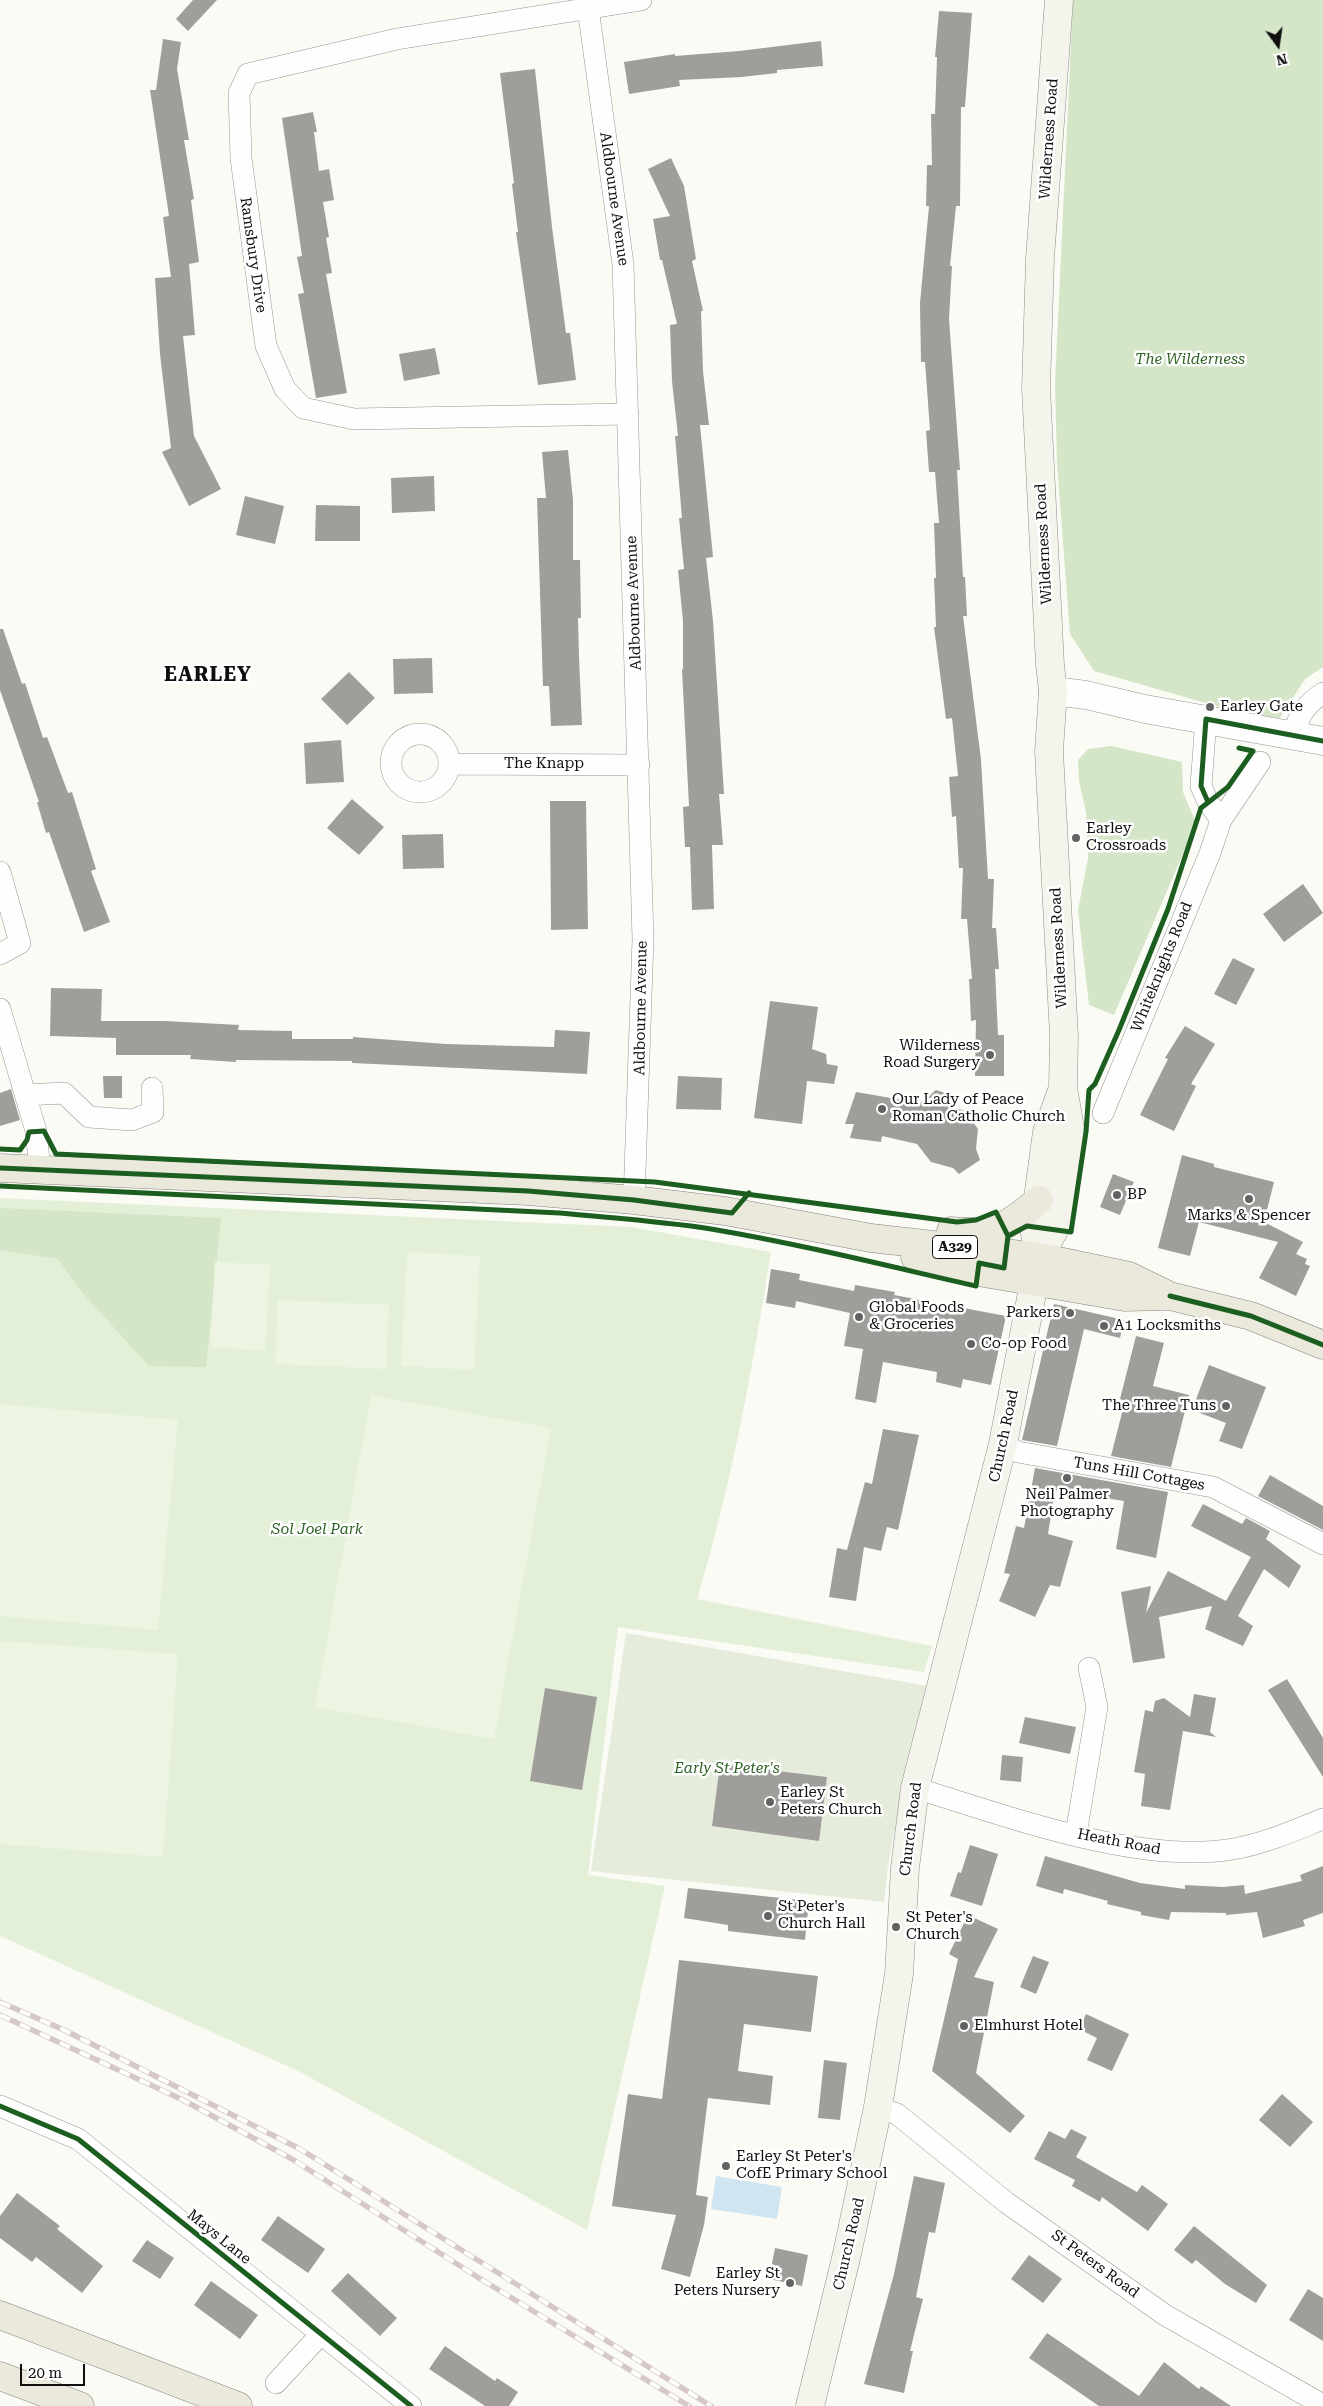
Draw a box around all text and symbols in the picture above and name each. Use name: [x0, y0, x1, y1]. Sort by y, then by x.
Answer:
north arrow: [1253, 20, 1303, 70]
text: N: [1274, 50, 1289, 69]
street label: Wilderness Road: [1036, 78, 1062, 200]
street label: Aldbourne Avenue: [596, 131, 632, 267]
street label: Ramsbury Drive: [236, 196, 270, 314]
park label: The Wilderness: [1135, 351, 1245, 369]
street label: Wilderness Road: [1032, 483, 1056, 605]
street label: Aldbourne Avenue: [623, 535, 645, 671]
district label: EARLEY: [163, 663, 253, 687]
place label: Earley Gate: [1220, 698, 1303, 716]
marker: Earley Gate: [1204, 701, 1216, 713]
street label: The Knapp: [504, 755, 584, 773]
place label: Earley Crossroads: [1086, 820, 1166, 855]
marker: Earley Crossroads: [1070, 832, 1082, 844]
street label: Wilderness Road: [1047, 887, 1071, 1009]
street label: Whiteknights Road: [1128, 899, 1196, 1035]
street label: Aldbourne Avenue: [631, 940, 651, 1076]
place label: Wilderness Road Surgery: [883, 1037, 980, 1072]
marker: Wilderness Road Surgery: [984, 1049, 996, 1061]
place label: Our Lady of Peace Roman Catholic Church: [892, 1091, 1065, 1126]
marker: Our Lady of Peace Roman Catholic Church: [876, 1103, 888, 1115]
place label: BP: [1127, 1186, 1147, 1204]
marker: BP: [1111, 1189, 1123, 1201]
marker: Marks & Spencer: [1243, 1193, 1255, 1205]
place label: Marks & Spencer: [1187, 1207, 1311, 1225]
road number: A329: [932, 1236, 978, 1258]
place label: Global Foods & Groceries: [869, 1299, 964, 1334]
place label: Parkers: [1006, 1304, 1060, 1322]
marker: Parkers: [1064, 1307, 1076, 1319]
marker: Global Foods & Groceries: [853, 1311, 865, 1323]
place label: A1 Locksmiths: [1114, 1317, 1221, 1335]
marker: A1 Locksmiths: [1098, 1320, 1110, 1332]
place label: Co-op Food: [981, 1335, 1067, 1353]
marker: Co-op Food: [965, 1338, 977, 1350]
street label: Church Road: [985, 1388, 1023, 1484]
place label: The Three Tuns: [1102, 1397, 1216, 1415]
marker: The Three Tuns: [1220, 1400, 1232, 1412]
street label: Tuns Hill Cottages: [1072, 1454, 1206, 1494]
marker: Neil Palmer Photography: [1061, 1472, 1073, 1484]
place label: Neil Palmer Photography: [1020, 1486, 1114, 1521]
park label: Sol Joel Park: [271, 1521, 363, 1539]
park label: Early St Peter's: [674, 1760, 780, 1778]
street label: Church Road: [896, 1781, 926, 1877]
place label: Earley St Peters Church: [780, 1784, 882, 1819]
marker: Earley St Peters Church: [764, 1796, 776, 1808]
street label: Heath Road: [1076, 1825, 1162, 1859]
place label: St Peter's Church Hall: [778, 1898, 865, 1933]
place label: St Peter's Church: [906, 1909, 973, 1944]
marker: St Peter's Church Hall: [762, 1910, 774, 1922]
marker: St Peter's Church: [890, 1921, 902, 1933]
place label: Elmhurst Hotel: [974, 2017, 1083, 2035]
marker: Elmhurst Hotel: [958, 2020, 970, 2032]
place label: Earley St Peter's CofE Primary School: [736, 2148, 887, 2183]
marker: Earley St Peter's CofE Primary School: [720, 2160, 732, 2172]
street label: Church Road: [830, 2196, 868, 2292]
street label: Mays Lane: [183, 2206, 255, 2268]
street label: St Peters Road: [1048, 2226, 1142, 2302]
place label: Earley St Peters Nursery: [674, 2265, 780, 2300]
marker: Earley St Peters Nursery: [784, 2277, 796, 2289]
scale bar: [22, 2354, 88, 2386]
text: 20 m: [28, 2364, 62, 2382]

